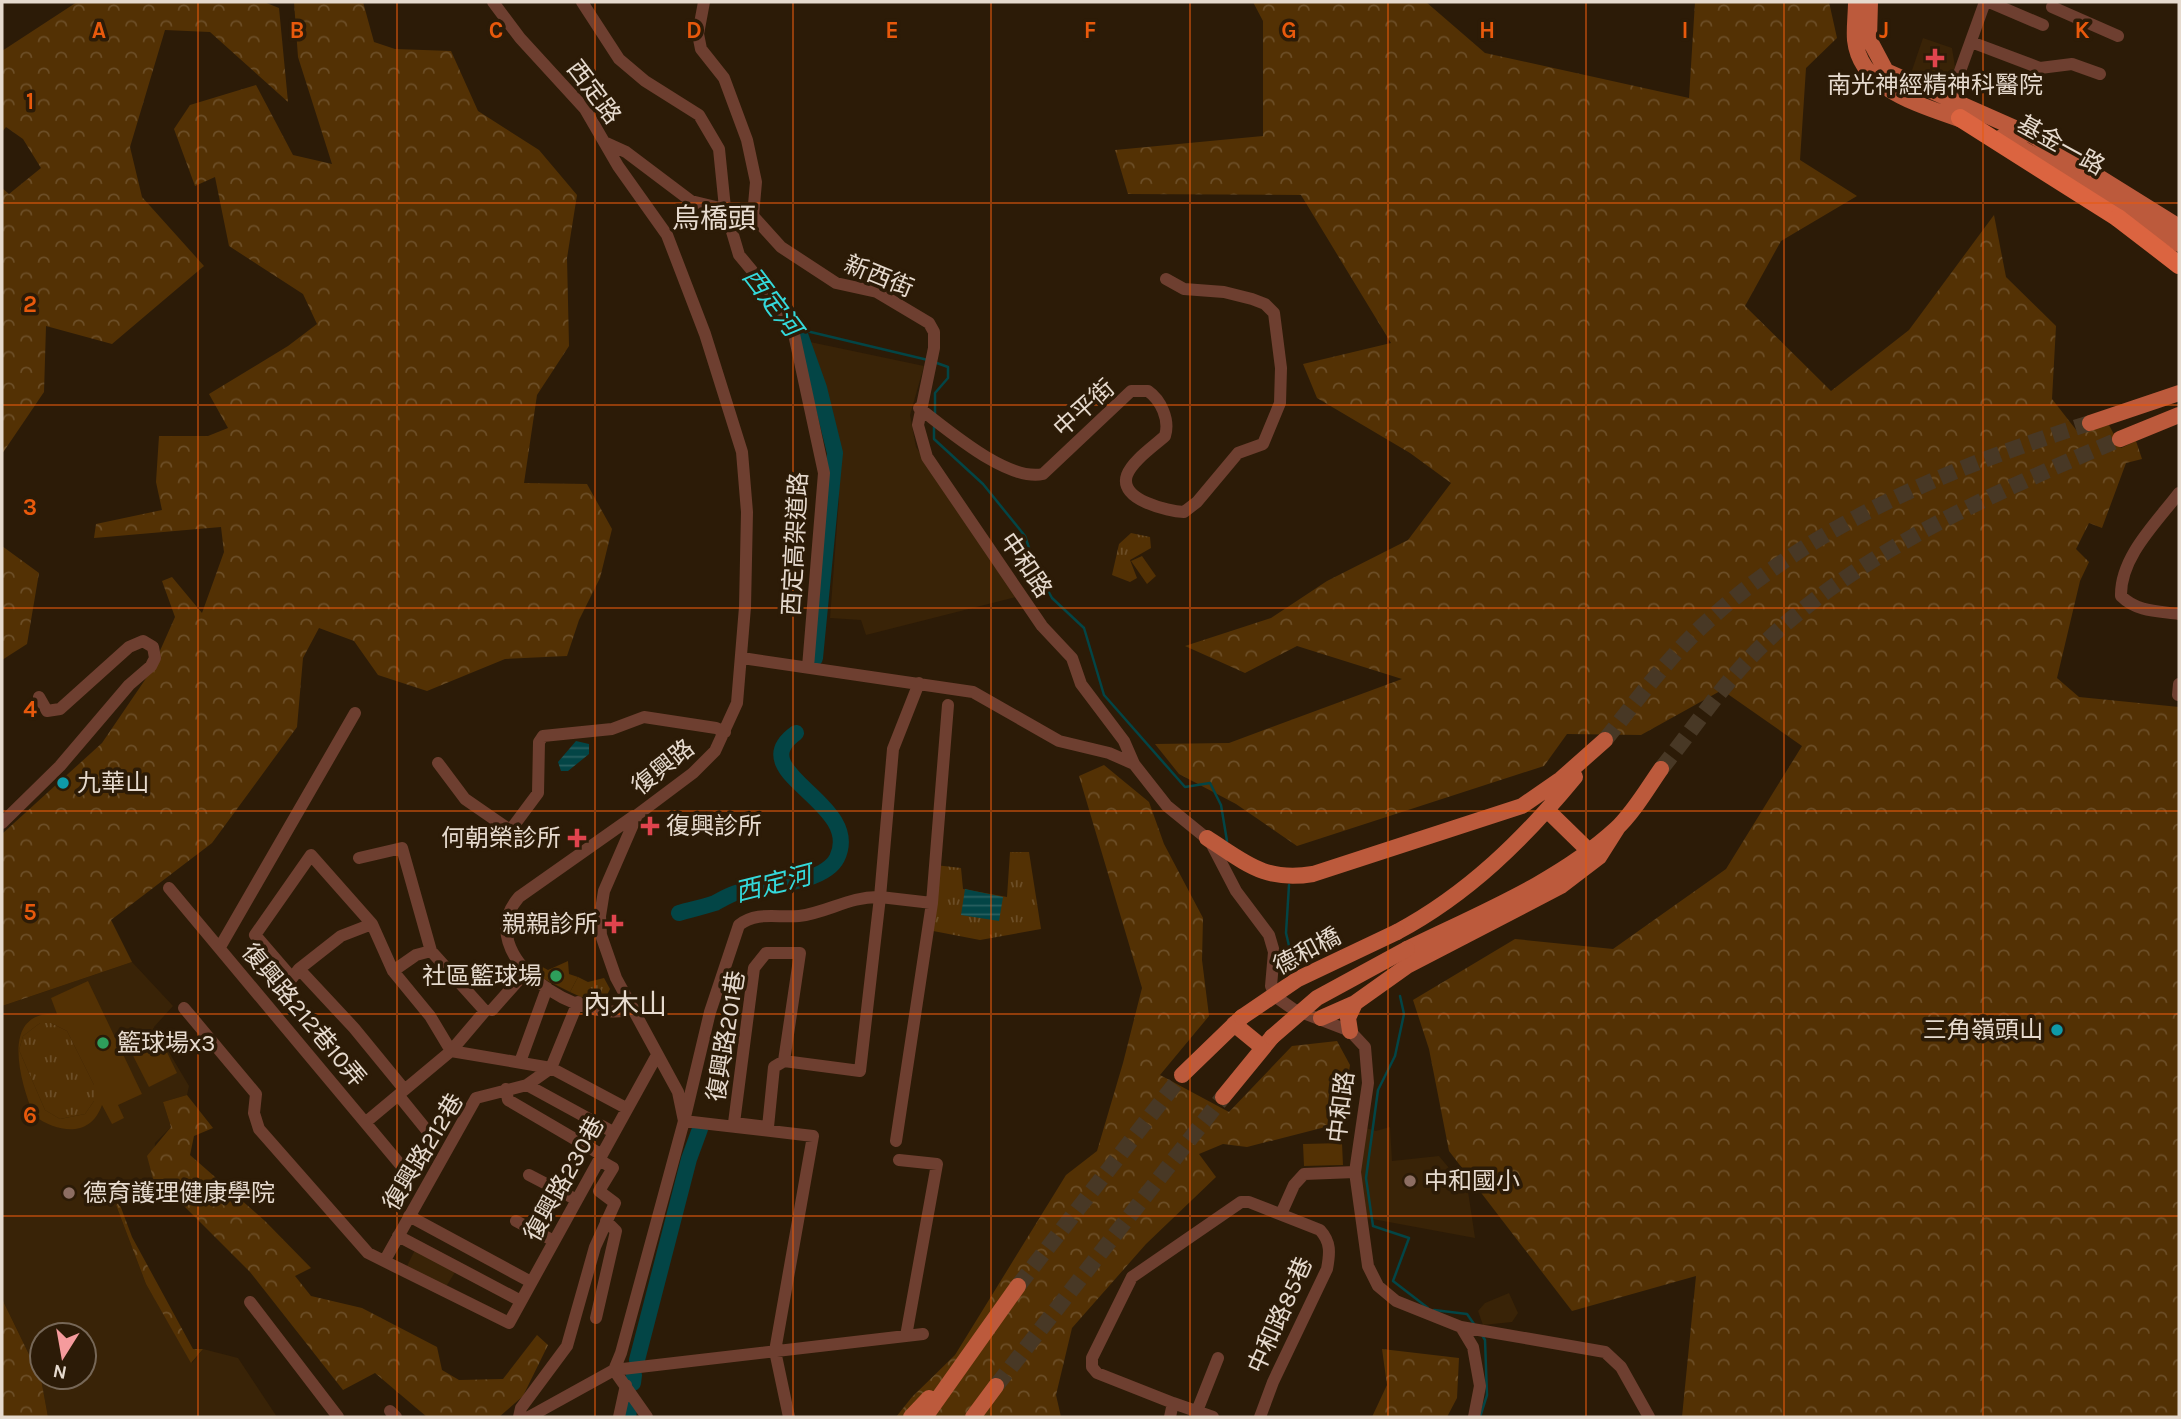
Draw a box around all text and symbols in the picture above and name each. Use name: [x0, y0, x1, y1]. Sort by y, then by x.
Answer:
text: A: [92, 17, 106, 44]
text: B: [290, 17, 304, 44]
text: C: [489, 17, 503, 44]
text: D: [686, 17, 702, 44]
text: E: [885, 17, 899, 44]
text: F: [1084, 17, 1096, 44]
text: G: [1281, 17, 1297, 44]
text: H: [1479, 17, 1495, 44]
text: I: [1681, 17, 1689, 44]
text: J: [1879, 17, 1889, 44]
text: K: [2074, 17, 2090, 44]
marker: 南光神經精神科醫院: [1925, 48, 1945, 68]
street label: 西定路: [561, 55, 627, 129]
place label: 南光神經精神科醫院: [1827, 71, 2043, 99]
text: 1: [26, 88, 34, 115]
street label: 基金一路: [2012, 109, 2110, 181]
district label: 烏橋頭: [672, 202, 756, 235]
street label: 新西街: [840, 250, 918, 302]
water label: 西定河: [736, 262, 811, 346]
text: 2: [23, 291, 37, 318]
street label: 中平街: [1048, 374, 1120, 442]
street label: 西定高架道路: [777, 471, 813, 617]
text: 3: [23, 494, 37, 521]
street label: 中和路: [994, 527, 1058, 603]
text: 4: [23, 696, 37, 723]
street label: 復興路: [626, 733, 700, 801]
place label: 九華山: [77, 769, 149, 797]
marker: 九華山: [55, 775, 71, 791]
place label: 復興診所: [666, 812, 762, 840]
marker: 復興診所: [640, 816, 660, 836]
place label: 何朝榮診所: [441, 824, 561, 852]
marker: 何朝榮診所: [567, 828, 587, 848]
water label: 西定河: [731, 858, 819, 908]
text: 5: [23, 899, 37, 926]
place label: 親親診所: [502, 910, 598, 938]
marker: 親親診所: [604, 914, 624, 934]
street label: 德和橋: [1269, 922, 1345, 980]
street label: 復興路212巷10弄: [236, 938, 372, 1092]
place label: 社區籃球場: [422, 962, 542, 990]
marker: 社區籃球場: [548, 968, 564, 984]
street label: 復興路201巷: [702, 969, 750, 1103]
district label: 內木山: [583, 988, 667, 1021]
place label: 三角嶺頭山: [1923, 1016, 2043, 1044]
marker: 三角嶺頭山: [2049, 1022, 2065, 1038]
place label: 籃球場x3: [117, 1029, 215, 1057]
marker: 籃球場x3: [95, 1035, 111, 1051]
street label: 中和路: [1323, 1070, 1359, 1144]
street label: 復興路212巷: [377, 1088, 469, 1216]
text: 6: [23, 1102, 37, 1129]
street label: 復興路230巷: [518, 1112, 610, 1246]
place label: 中和國小: [1424, 1167, 1520, 1195]
marker: 中和國小: [1402, 1173, 1418, 1189]
place label: 德育護理健康學院: [83, 1179, 275, 1207]
marker: 德育護理健康學院: [61, 1185, 77, 1201]
street label: 中和路85巷: [1242, 1253, 1318, 1377]
north arrow: [28, 1321, 98, 1391]
text: N: [51, 1360, 69, 1384]

